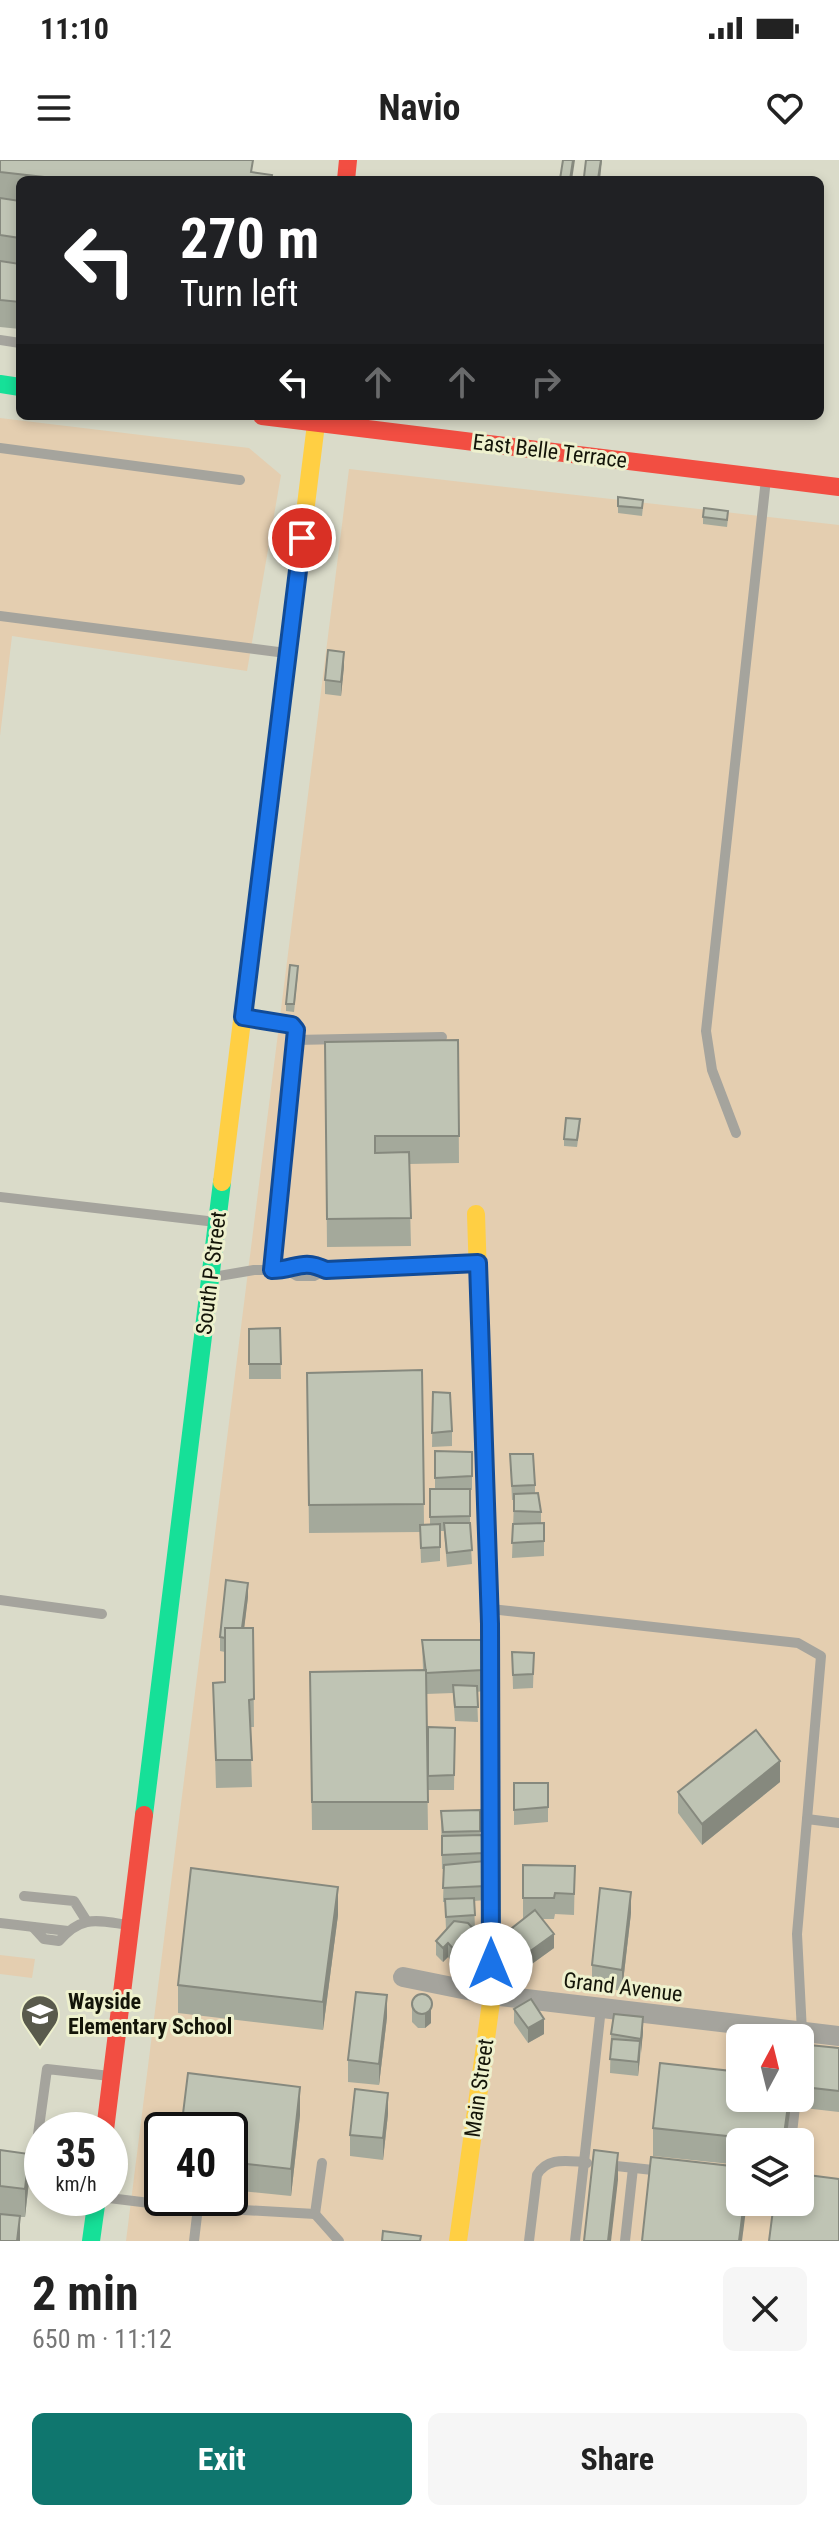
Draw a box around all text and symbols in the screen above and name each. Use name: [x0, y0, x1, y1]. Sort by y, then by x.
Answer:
text: 11:10: [40, 11, 109, 46]
icon: menu: [32, 86, 76, 130]
icon: heart: [763, 86, 807, 130]
text: Navio: [379, 87, 460, 129]
text: 270 m: [180, 206, 319, 272]
icon: left: [48, 208, 152, 312]
text: Turn left: [180, 273, 298, 315]
icon: left: [272, 360, 316, 404]
icon: ahead: [356, 360, 400, 404]
icon: ahead: [440, 360, 484, 404]
icon: right: [524, 360, 568, 404]
street label: East Belle Terrace: [472, 429, 628, 473]
pin: [268, 504, 336, 572]
icon: arrive: [280, 516, 324, 560]
street label: South P Street: [191, 1210, 231, 1336]
position arrow: [449, 1922, 533, 2006]
street label: Grand Avenue: [562, 1967, 684, 2007]
place label: Wayside Elementary School: [68, 1989, 232, 2039]
school or university icon: Wayside Elementary School: [19, 1993, 61, 2048]
north arrow: [726, 2024, 814, 2112]
map controls: [726, 2024, 814, 2216]
street label: Main Street: [460, 2037, 498, 2139]
speed limit sign: 40: [144, 2112, 248, 2216]
button: layers: [726, 2128, 814, 2216]
text: 35: [56, 2130, 96, 2177]
text: km/h: [55, 2172, 97, 2196]
text: 2 min: [32, 2265, 139, 2322]
button: close: [723, 2267, 807, 2351]
text: 650 m · 11:12: [32, 2324, 172, 2354]
button: Exit: [32, 2413, 412, 2505]
button: Share: [428, 2413, 807, 2505]

